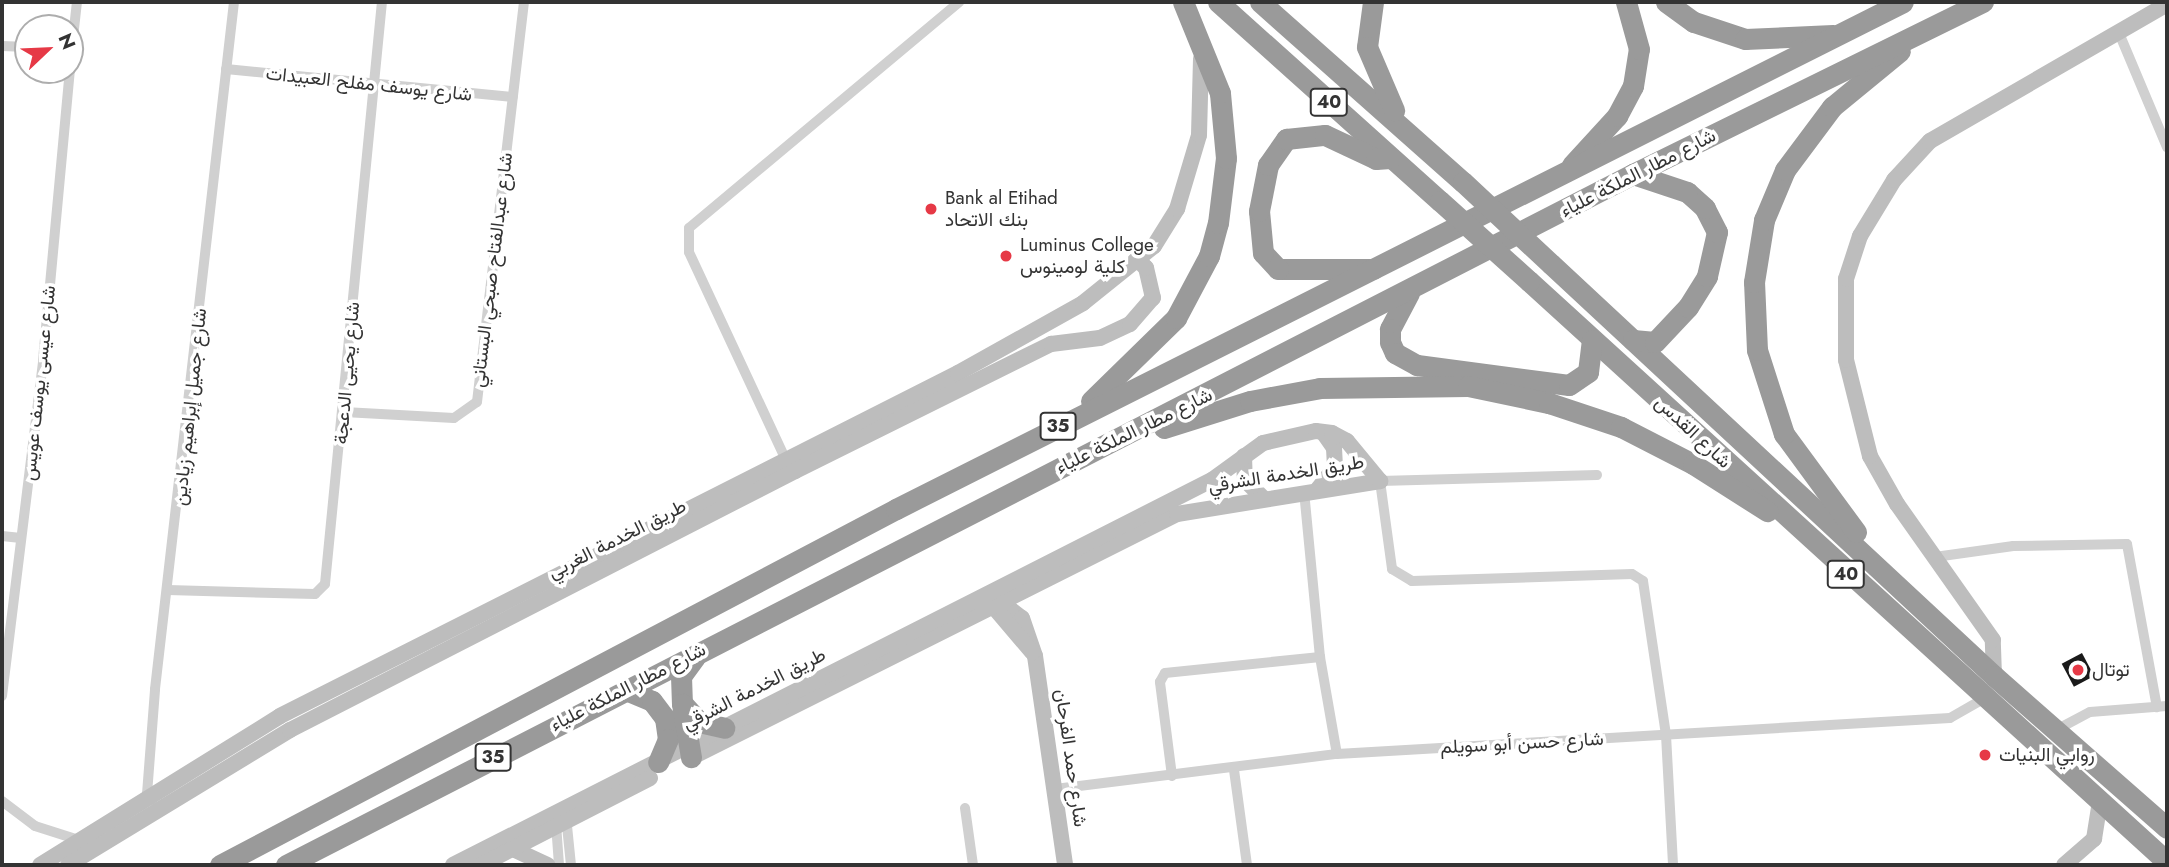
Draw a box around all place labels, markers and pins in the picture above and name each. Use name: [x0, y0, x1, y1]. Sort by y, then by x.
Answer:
place label: Bank al Etihad بنك الاتحاد: [945, 187, 1058, 231]
marker: Bank al Etihad بنك الاتحاد: [923, 201, 939, 217]
place label: Luminus College كلية لومينوس: [1020, 234, 1154, 278]
marker: Luminus College كلية لومينوس: [998, 248, 1014, 264]
place label: توتال: [2092, 659, 2130, 681]
marker: توتال: [2070, 662, 2086, 678]
place label: روابي البنيات: [1999, 744, 2095, 766]
marker: روابي البنيات: [1977, 747, 1993, 763]

